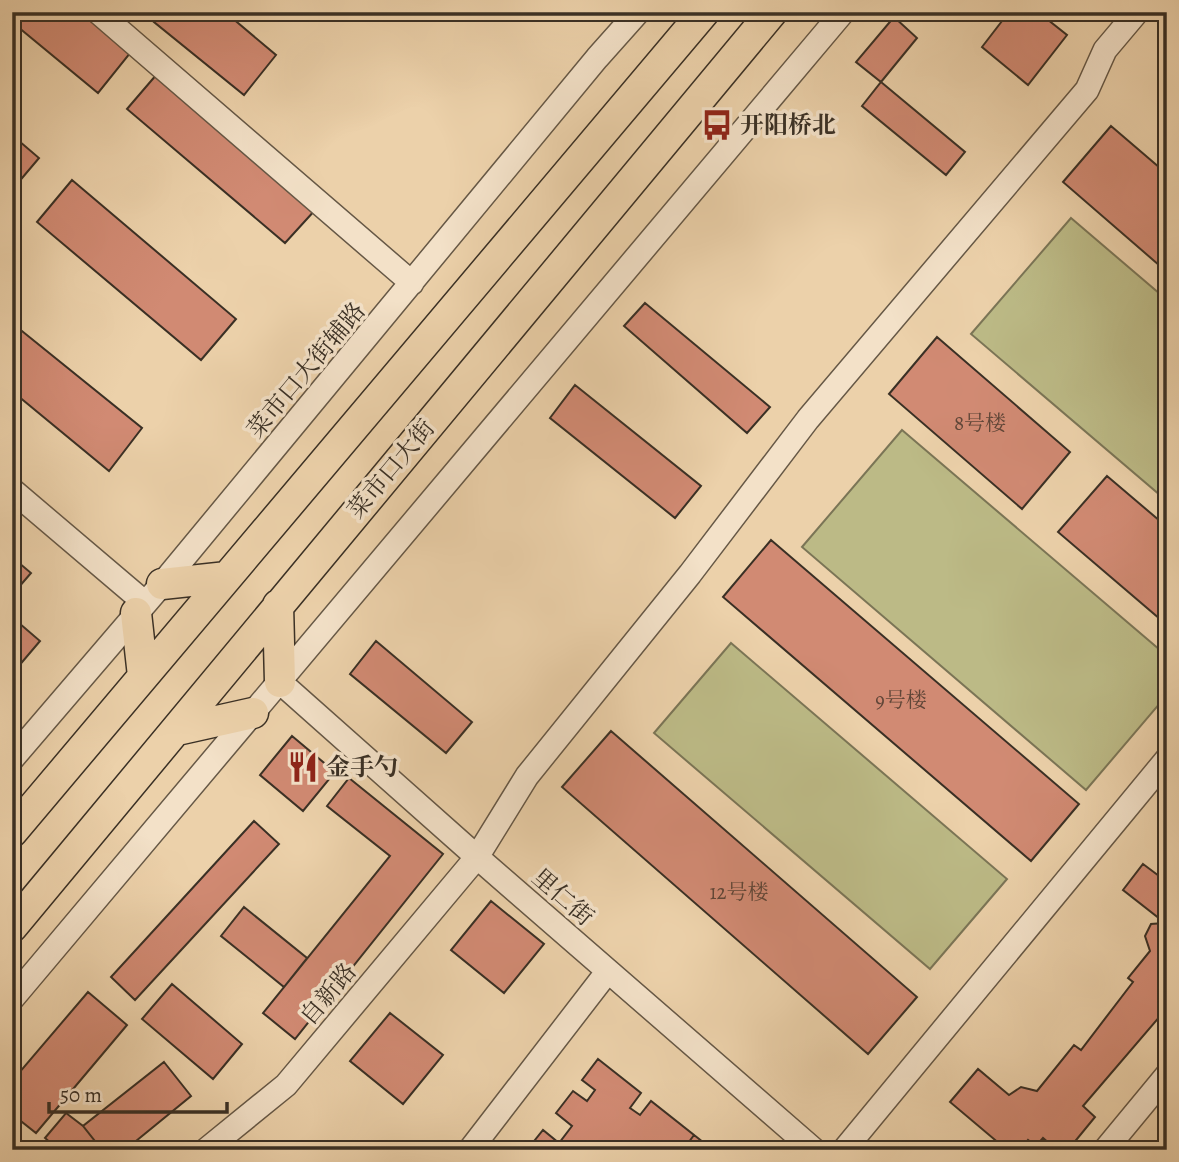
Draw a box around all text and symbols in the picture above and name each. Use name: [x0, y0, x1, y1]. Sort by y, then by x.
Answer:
bus stop icon: 开阳桥北: [700, 108, 734, 142]
place label: 开阳桥北: [740, 109, 836, 141]
street label: 菜市口大街辅路: [240, 295, 372, 445]
house number: 8号楼: [954, 409, 1006, 437]
street label: 菜市口大街: [340, 413, 442, 525]
house number: 9号楼: [875, 686, 927, 714]
restaurant icon: 金手勺: [286, 750, 320, 784]
place label: 金手勺: [326, 751, 398, 783]
street label: 里仁街: [525, 861, 601, 933]
house number: 12号楼: [709, 878, 769, 906]
street label: 自新路: [293, 956, 363, 1032]
scale bar: [49, 1071, 228, 1115]
text: 50 m: [60, 1081, 102, 1109]

